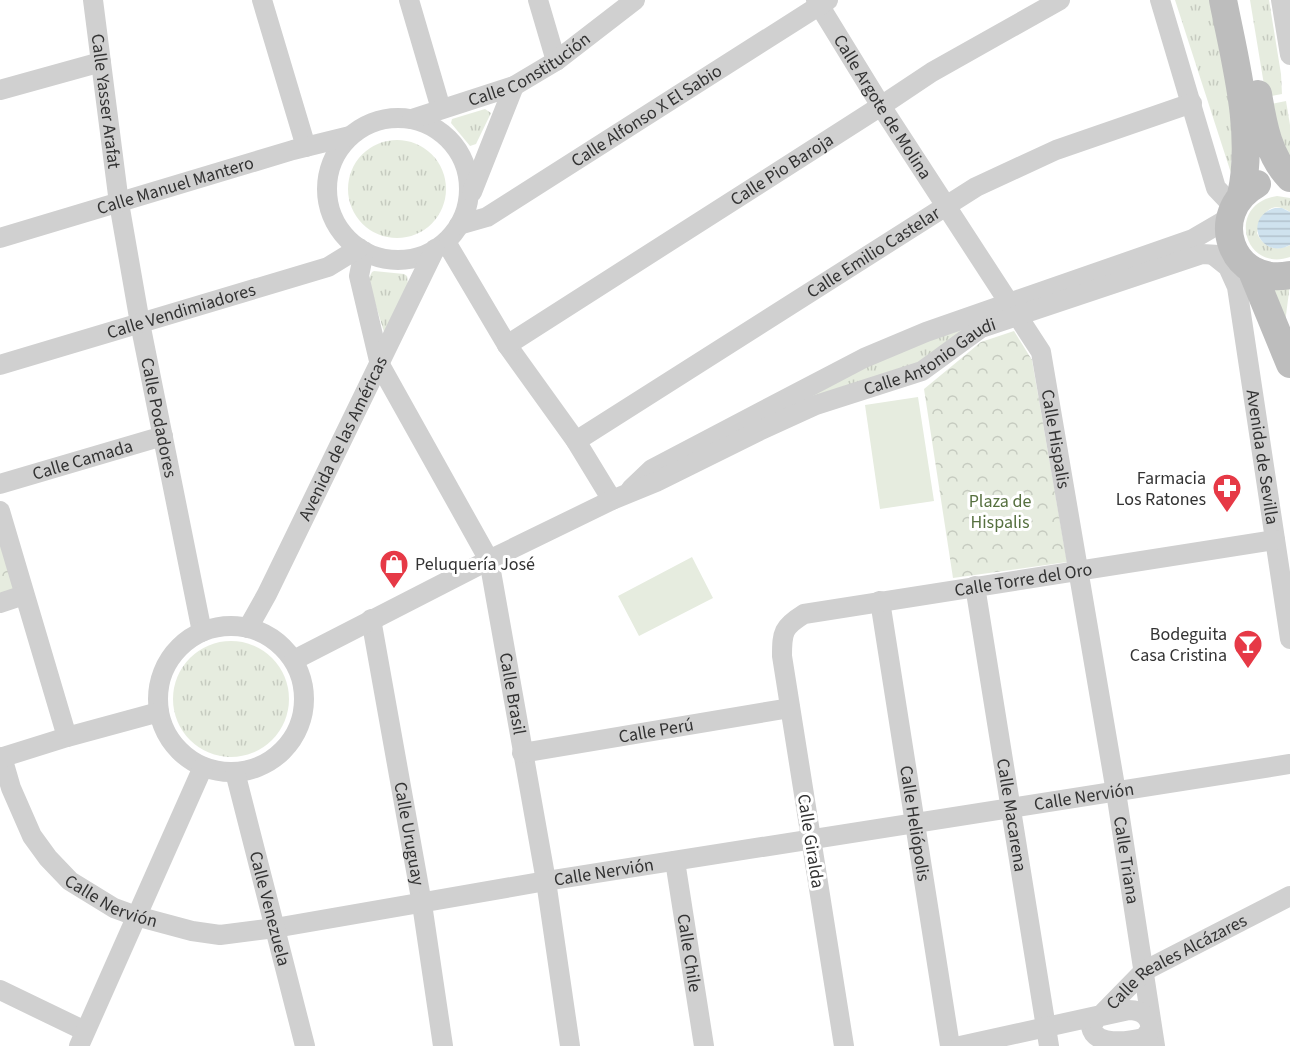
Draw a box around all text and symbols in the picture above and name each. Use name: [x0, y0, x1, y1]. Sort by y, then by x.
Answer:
street label: Calle Constitución: [465, 27, 596, 113]
street label: Calle Argote de Molina: [827, 30, 937, 184]
street label: Calle Yasser Arafat: [84, 32, 126, 170]
street label: Calle Alfonso X El Sabio: [566, 59, 727, 173]
street label: Calle Pio Baroja: [725, 128, 838, 212]
street label: Calle Manuel Mantero: [94, 150, 257, 221]
street label: Calle Emilio Castelar: [802, 201, 946, 304]
street label: Calle Vendimiadores: [104, 277, 259, 345]
street label: Calle Antonio Gaudi: [861, 312, 999, 402]
street label: Avenida de las Américas: [293, 352, 394, 525]
street label: Calle Podadores: [134, 355, 183, 480]
street label: Calle Hispalis: [1035, 388, 1076, 491]
street label: Avenida de Sevilla: [1240, 388, 1285, 526]
street label: Calle Camada: [29, 434, 136, 487]
place label: Farmacia Los Ratones: [1116, 466, 1206, 512]
pharmacy icon: Farmacia Los Ratones: [1211, 472, 1243, 514]
park label: Plaza de Hispalis: [969, 489, 1031, 535]
shop icon: Peluquería José: [378, 548, 410, 590]
place label: Peluquería José: [415, 552, 535, 577]
street label: Calle Torre del Oro: [953, 557, 1094, 603]
place label: Bodeguita Casa Cristina: [1130, 622, 1227, 668]
bar icon: Bodeguita Casa Cristina: [1232, 628, 1264, 670]
street label: Calle Brasil: [493, 651, 532, 737]
street label: Calle Perú: [617, 712, 696, 750]
street label: Calle Macarena: [990, 757, 1033, 874]
street label: Calle Heliópolis: [893, 764, 936, 883]
street label: Calle Nervión: [1032, 777, 1136, 817]
street label: Calle Uruguay: [387, 780, 431, 888]
street label: Calle Giralda: [791, 792, 830, 890]
street label: Calle Triana: [1107, 814, 1145, 906]
street label: Calle Venezuela: [243, 849, 296, 969]
street label: Calle Nervión: [552, 852, 656, 893]
street label: Calle Nervión: [60, 869, 160, 934]
street label: Calle Reales Alcázares: [1101, 908, 1251, 1016]
street label: Calle Chile: [670, 912, 707, 994]

